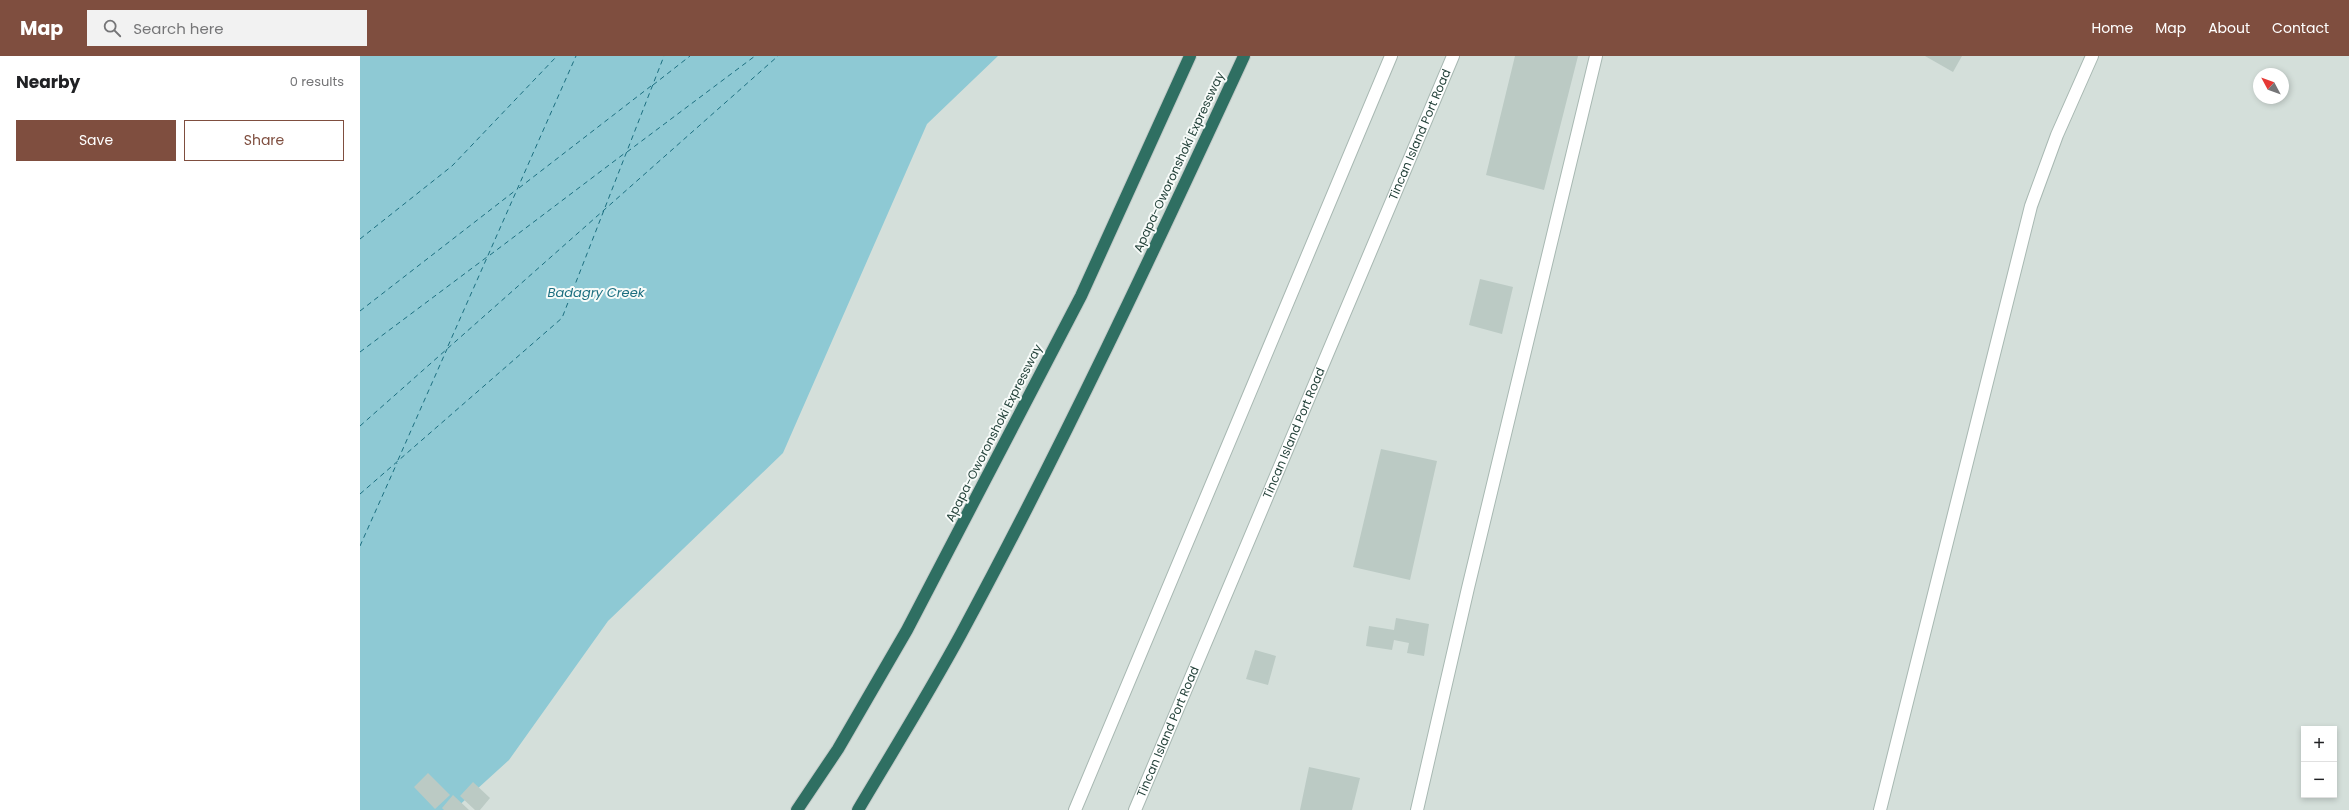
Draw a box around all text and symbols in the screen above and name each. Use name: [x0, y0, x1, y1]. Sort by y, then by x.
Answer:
search box: [87, 10, 367, 46]
text: Map: [20, 15, 63, 42]
icon: search: [101, 17, 123, 39]
text: Search here: [133, 18, 224, 39]
text: Home: [2091, 18, 2133, 38]
text: Map: [2155, 18, 2186, 38]
text: About: [2208, 18, 2250, 38]
text: Contact: [2272, 18, 2329, 38]
street label: Tincan Island Port Road: [1384, 66, 1455, 203]
north arrow: [2253, 68, 2289, 104]
street label: Apapa-Oworonshoki Expressway: [1129, 69, 1228, 255]
text: Nearby: [16, 70, 80, 94]
text: 0 results: [290, 72, 344, 91]
button: Save: [16, 120, 176, 161]
button: Share: [184, 120, 344, 161]
water label: Badagry Creek: [548, 283, 646, 302]
street label: Apapa-Oworonshoki Expressway: [941, 341, 1046, 524]
street label: Tincan Island Port Road: [1258, 365, 1329, 501]
street label: Tincan Island Port Road: [1132, 663, 1203, 800]
map controls: [2301, 726, 2337, 798]
button: +: [2301, 726, 2337, 762]
button: −: [2301, 762, 2337, 798]

